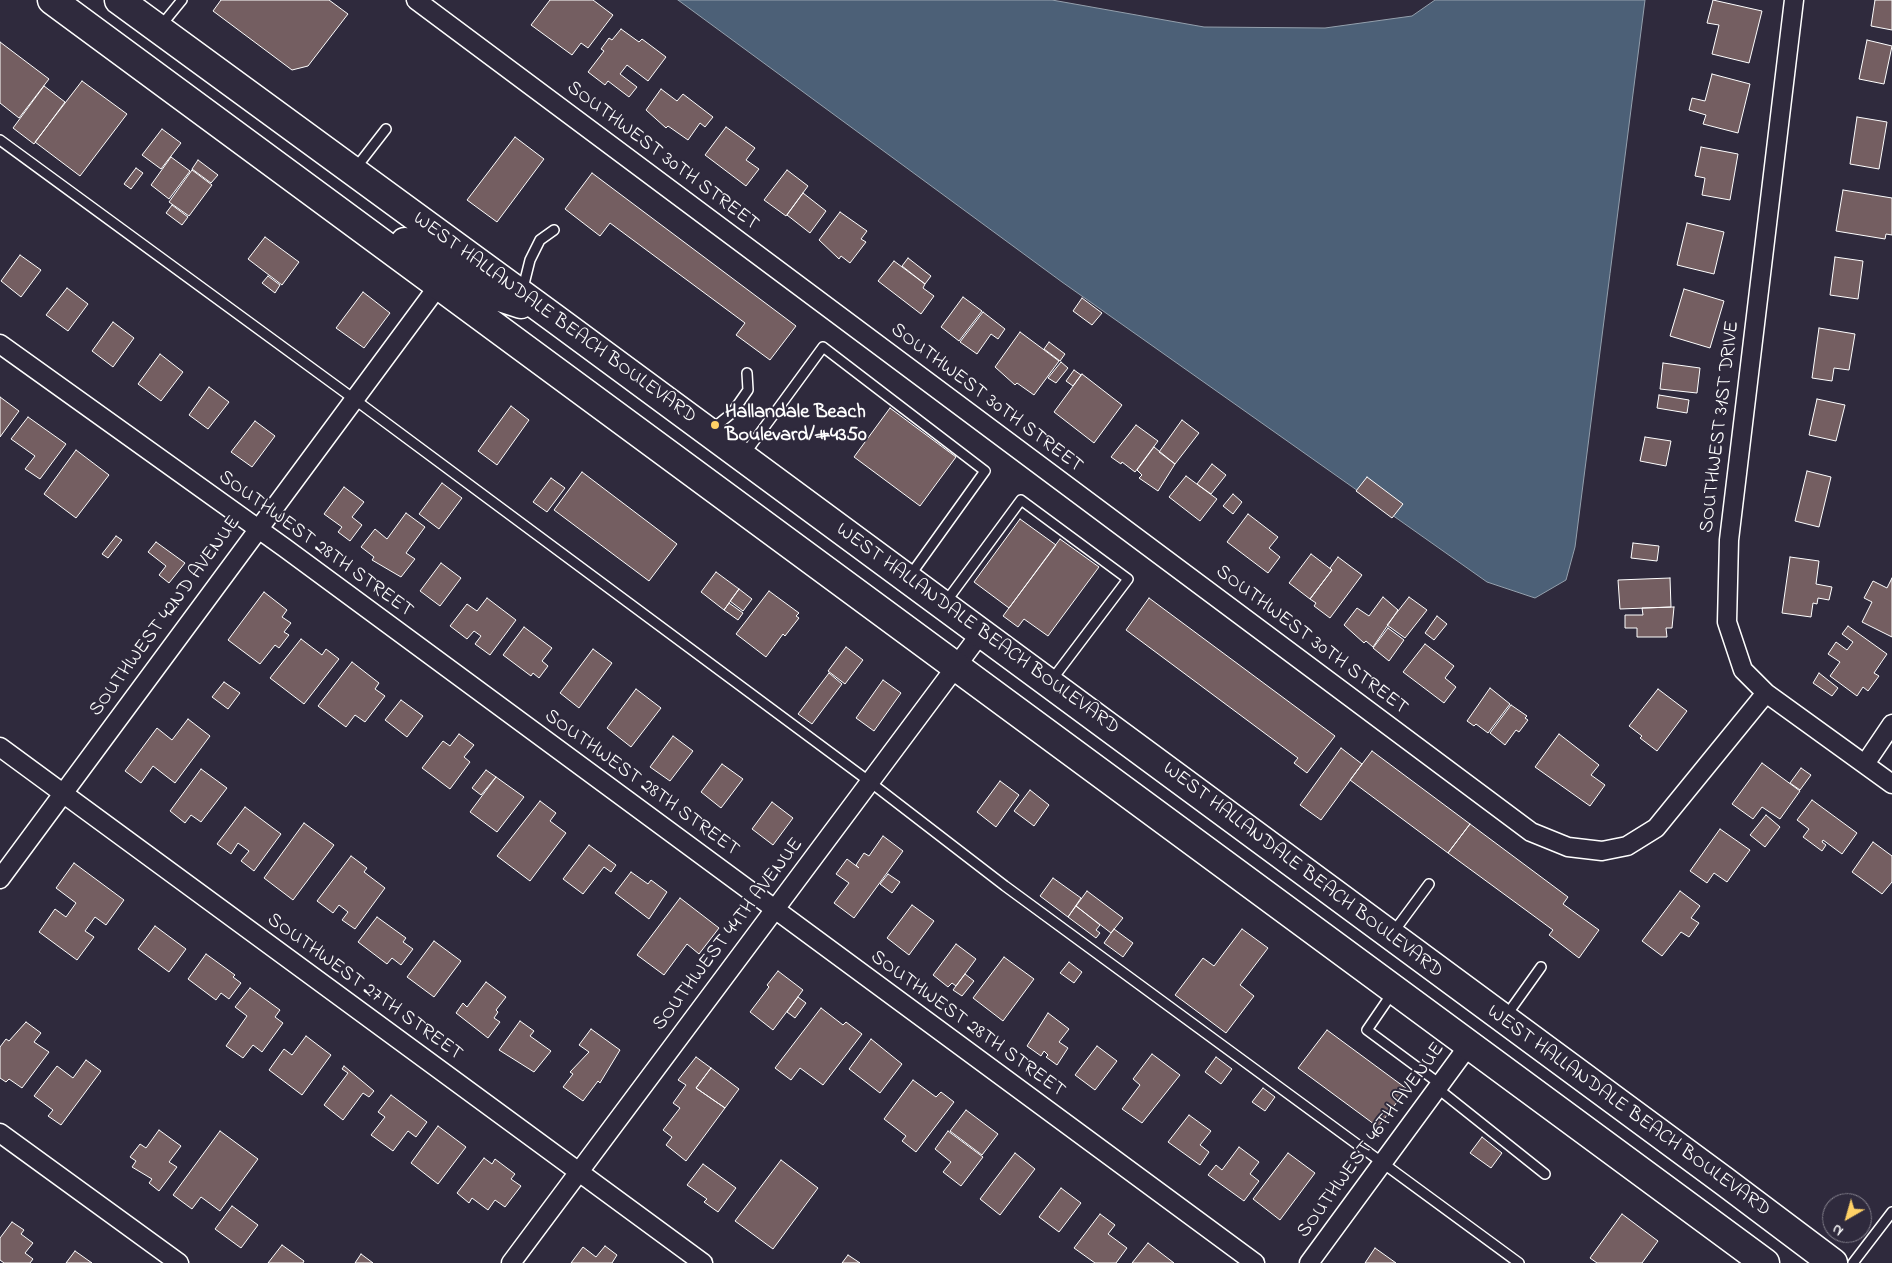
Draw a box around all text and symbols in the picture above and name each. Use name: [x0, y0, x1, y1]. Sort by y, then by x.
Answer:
street label: SOUTHWEST 30TH STREET: [561, 77, 763, 237]
street label: WEST HALLANDALE BEACH BOULEVARD: [408, 208, 700, 430]
street label: SOUTHWEST 30TH STREET: [885, 319, 1087, 479]
street label: SOUTHWEST 31ST DRIVE: [1696, 320, 1746, 534]
place label: Hallandale Beach Boulevard/#4350: [725, 402, 867, 449]
marker: Hallandale Beach Boulevard/#4350: [709, 419, 721, 431]
street label: SOUTHWEST 28TH STREET: [213, 466, 417, 624]
street label: SOUTHWEST 42ND AVENUE: [85, 512, 247, 722]
street label: WEST HALLANDALE BEACH BOULEVARD: [831, 519, 1123, 741]
street label: SOUTHWEST 30TH STREET: [1210, 561, 1412, 721]
street label: SOUTHWEST 28TH STREET: [539, 705, 743, 863]
street label: WEST HALLANDALE BEACH BOULEVARD: [1157, 758, 1447, 984]
street label: SOUTHWEST 44TH AVENUE: [649, 834, 809, 1036]
street label: SOUTHWEST 27TH STREET: [262, 909, 466, 1067]
street label: SOUTHWEST 28TH STREET: [865, 946, 1069, 1104]
street label: WEST HALLANDALE BEACH BOULEVARD: [1482, 1001, 1774, 1223]
street label: SOUTHWEST 46TH AVENUE: [1293, 1039, 1451, 1243]
north arrow: [1822, 1193, 1872, 1243]
text: N: [1828, 1218, 1848, 1241]

